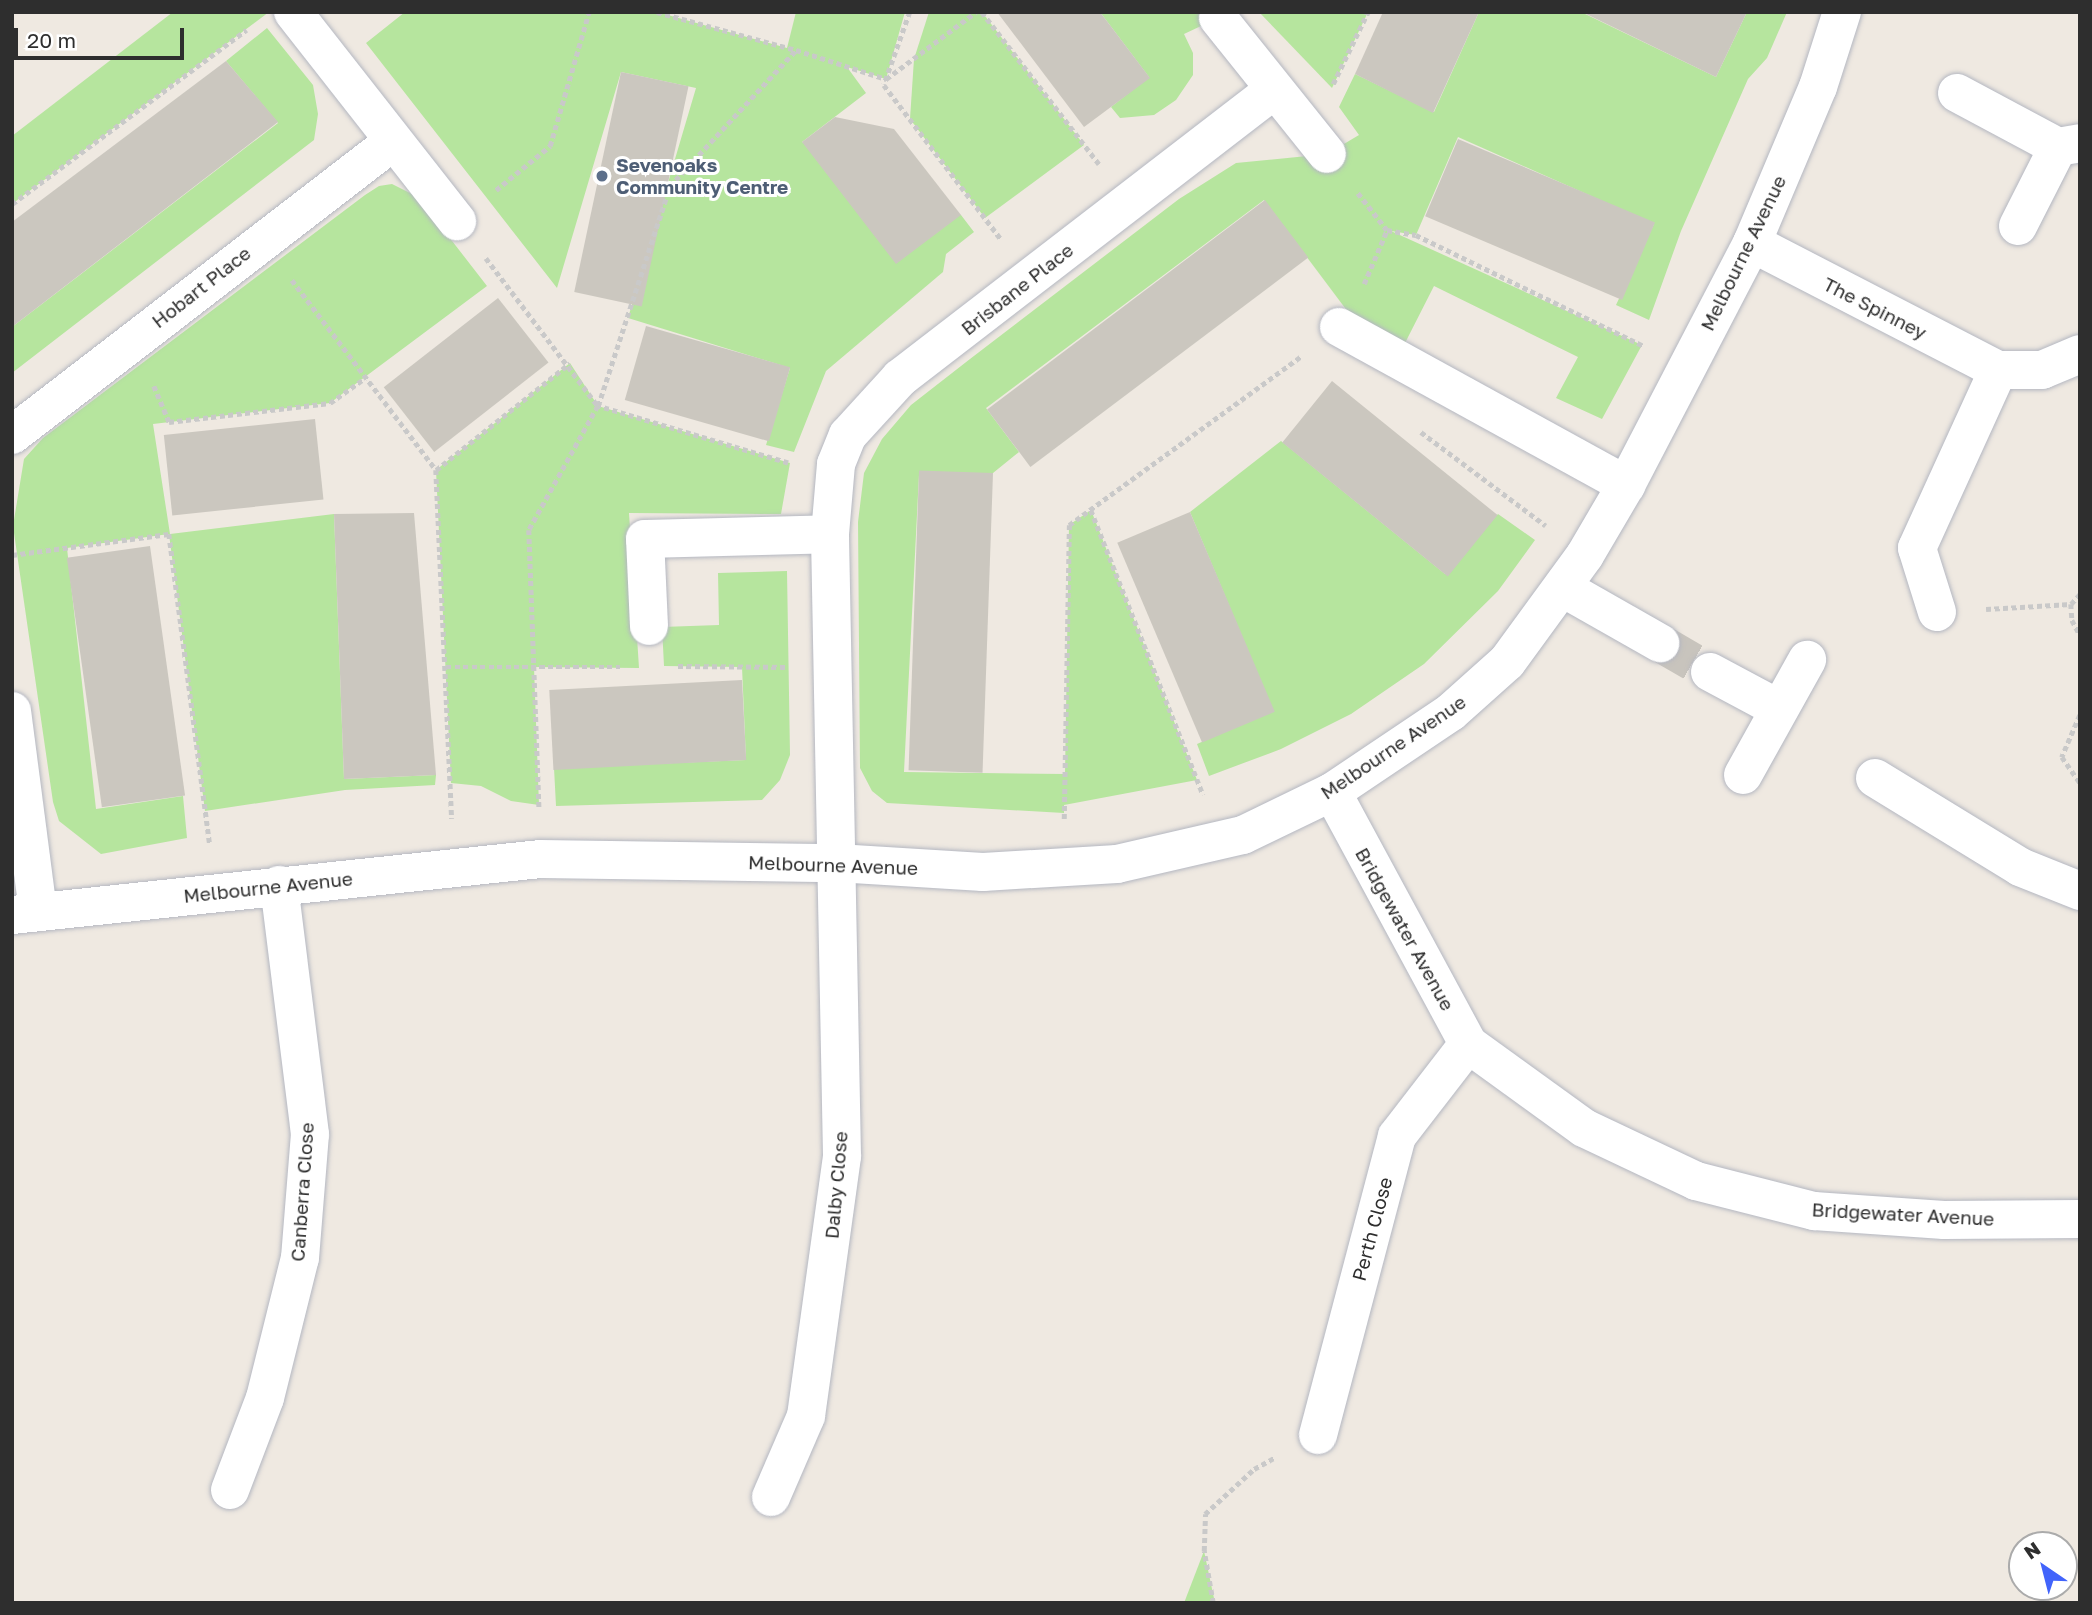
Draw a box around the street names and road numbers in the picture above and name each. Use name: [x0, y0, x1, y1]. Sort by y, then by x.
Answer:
street label: Melbourne Avenue: [1696, 172, 1790, 334]
street label: Brisbane Place: [956, 238, 1078, 340]
street label: Hobart Place: [147, 241, 255, 333]
street label: The Spinney: [1820, 272, 1930, 344]
street label: Melbourne Avenue: [1316, 690, 1470, 804]
street label: Bridgewater Avenue: [1351, 844, 1459, 1014]
street label: Melbourne Avenue: [748, 851, 918, 879]
street label: Melbourne Avenue: [182, 867, 354, 907]
street label: Canberra Close: [286, 1122, 318, 1262]
street label: Dalby Close: [820, 1130, 852, 1240]
street label: Perth Close: [1347, 1175, 1397, 1283]
street label: Bridgewater Avenue: [1811, 1198, 1995, 1230]

